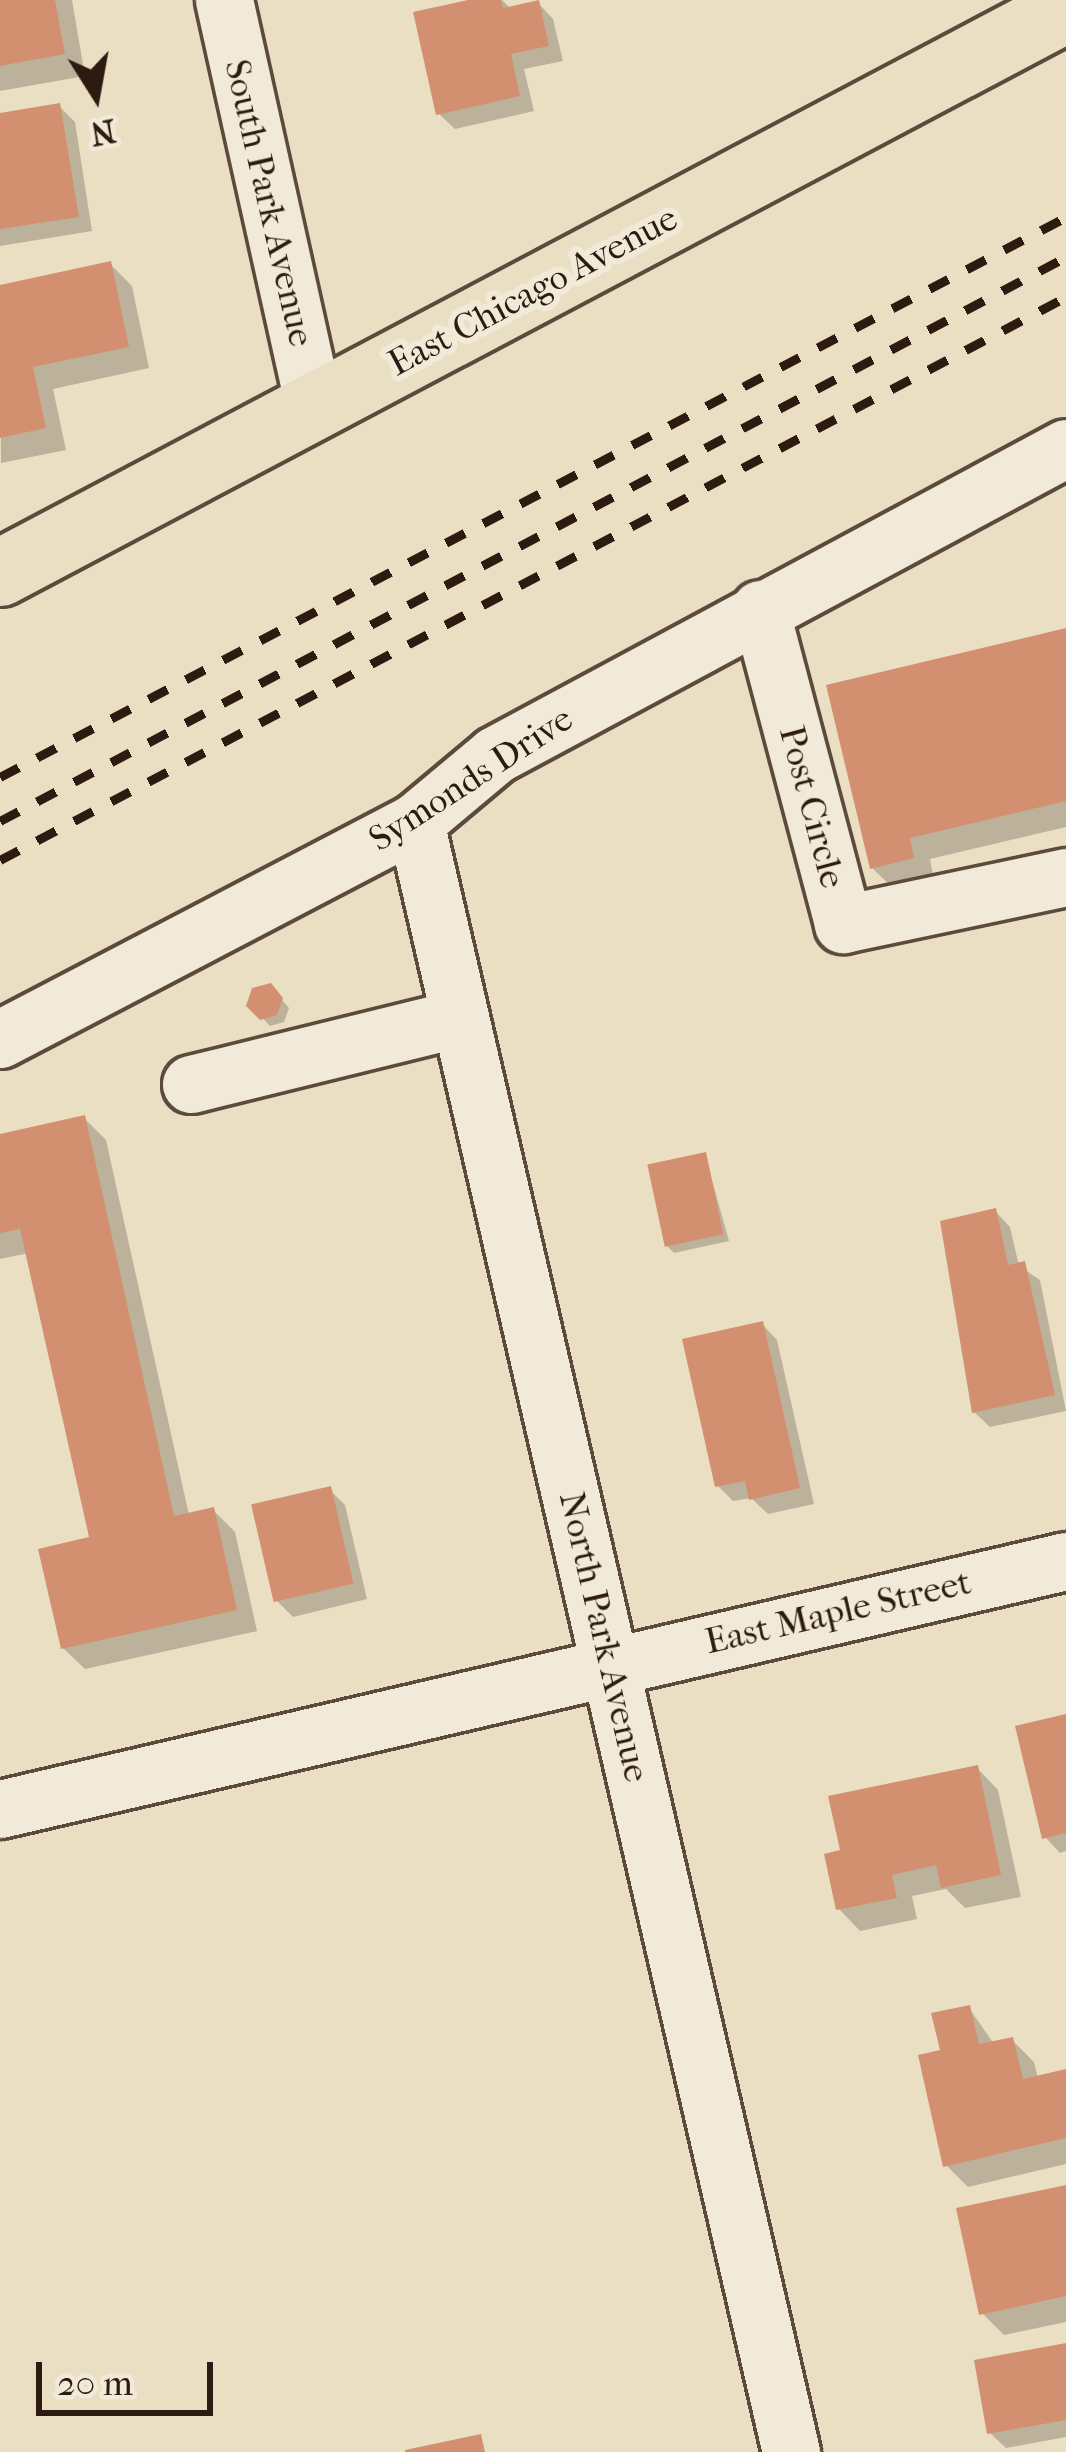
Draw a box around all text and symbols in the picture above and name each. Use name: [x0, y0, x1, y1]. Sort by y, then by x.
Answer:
north arrow: [36, 36, 156, 156]
street label: South Park Avenue: [215, 55, 323, 351]
text: N: [87, 110, 119, 153]
street label: East Chicago Avenue: [381, 197, 685, 385]
street label: Symonds Drive: [361, 697, 581, 861]
street label: Post Circle: [770, 721, 854, 893]
street label: North Park Avenue: [550, 1488, 658, 1786]
street label: East Maple Street: [701, 1560, 975, 1664]
scale bar: [42, 2338, 219, 2412]
text: 20 m: [57, 2362, 133, 2404]

